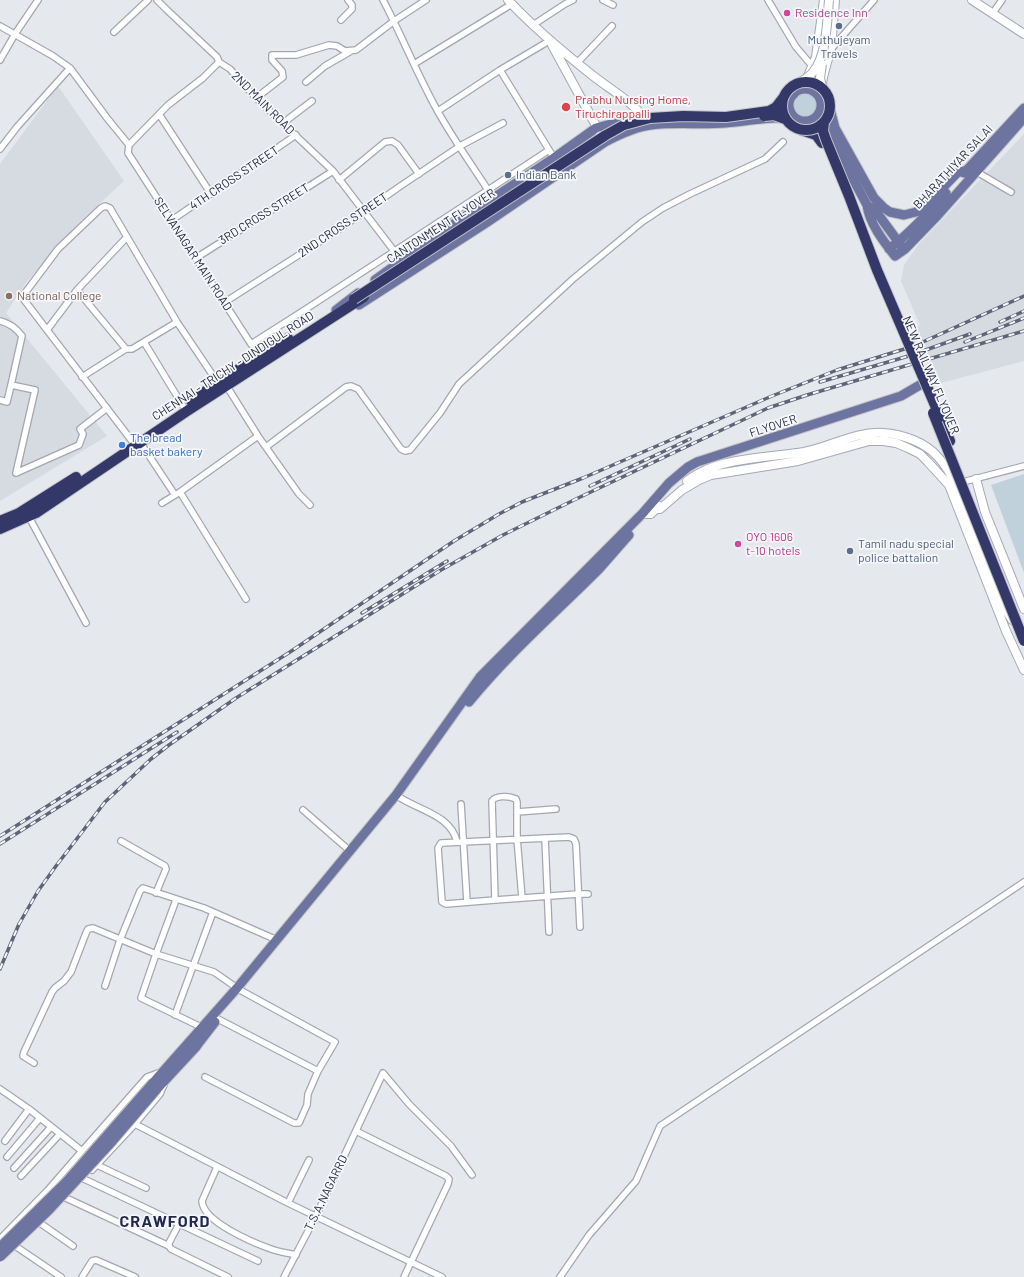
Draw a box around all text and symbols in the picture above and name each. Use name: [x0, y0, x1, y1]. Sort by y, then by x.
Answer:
place label: Residence Inn: [795, 6, 868, 20]
marker: Residence Inn: [782, 8, 792, 18]
marker: Muthujeyam Travels: [834, 21, 844, 31]
place label: Muthujeyam Travels: [808, 33, 870, 61]
street label: 2ND MAIN ROAD: [229, 69, 297, 137]
place label: Prabhu Nursing Home, Tiruchirappalli: [575, 93, 691, 121]
marker: Prabhu Nursing Home, Tiruchirappalli: [560, 101, 572, 113]
street label: BHARATHIYAR SALAI: [910, 122, 996, 212]
street label: 4TH CROSS STREET: [187, 143, 281, 213]
place label: Indian Bank: [516, 168, 576, 182]
marker: Indian Bank: [503, 170, 513, 180]
street label: 3RD CROSS STREET: [216, 180, 312, 248]
street label: CANTONMENT FLYOVER: [384, 186, 498, 266]
street label: 2ND CROSS STREET: [295, 190, 391, 260]
street label: SELVANAGAR MAIN ROAD: [151, 194, 235, 314]
place label: National College: [17, 289, 101, 303]
marker: National College: [4, 291, 14, 301]
street label: CHENNAI - TRICHY - DINDIGUL ROAD: [149, 308, 317, 424]
street label: NEW RAILWAY FLYOVER: [900, 314, 962, 436]
street label: FLYOVER: [748, 412, 798, 440]
place label: The bread basket bakery: [130, 431, 202, 459]
marker: The bread basket bakery: [117, 440, 127, 450]
place label: OYO 1606 t-10 hotels: [746, 530, 800, 558]
place label: Tamil nadu special police battalion: [858, 537, 954, 565]
marker: OYO 1606 t-10 hotels: [733, 539, 743, 549]
marker: Tamil nadu special police battalion: [845, 546, 855, 556]
street label: T.S.A.NAGARRD: [301, 1153, 351, 1233]
district label: CRAWFORD: [120, 1212, 210, 1232]

